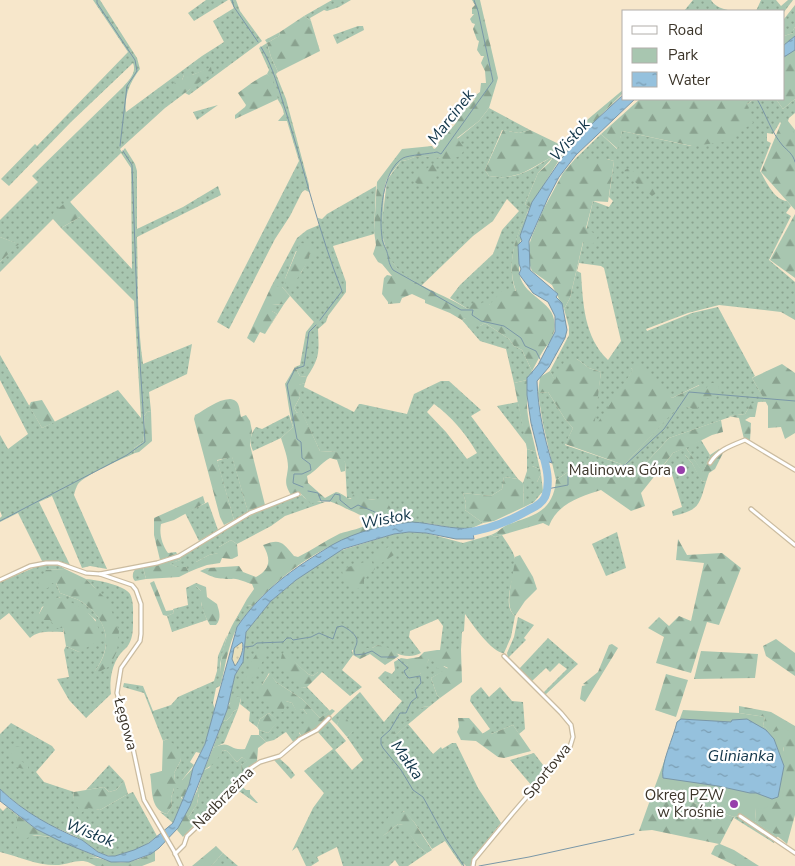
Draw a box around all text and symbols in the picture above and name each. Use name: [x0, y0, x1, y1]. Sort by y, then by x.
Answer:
legend: [622, 10, 785, 100]
text: Road: [668, 20, 703, 40]
text: Park: [668, 45, 698, 65]
text: Water: [668, 70, 711, 90]
water label: Marcinek: [422, 84, 480, 149]
water label: Wisłok: [545, 113, 596, 166]
place label: Malinowa Góra: [569, 460, 671, 480]
marker: Malinowa Góra: [675, 464, 687, 476]
water label: Wisłok: [359, 503, 414, 535]
street label: Łęgowa: [109, 695, 143, 752]
water label: Małka: [386, 736, 428, 784]
street label: Sportowa: [518, 739, 576, 803]
water label: Glinianka: [708, 745, 774, 767]
street label: Nadbrzeżna: [188, 762, 258, 834]
place label: Okręg PZW w Krośnie: [645, 785, 724, 822]
marker: Okręg PZW w Krośnie: [728, 798, 740, 810]
water label: Wisłok: [62, 813, 118, 853]

